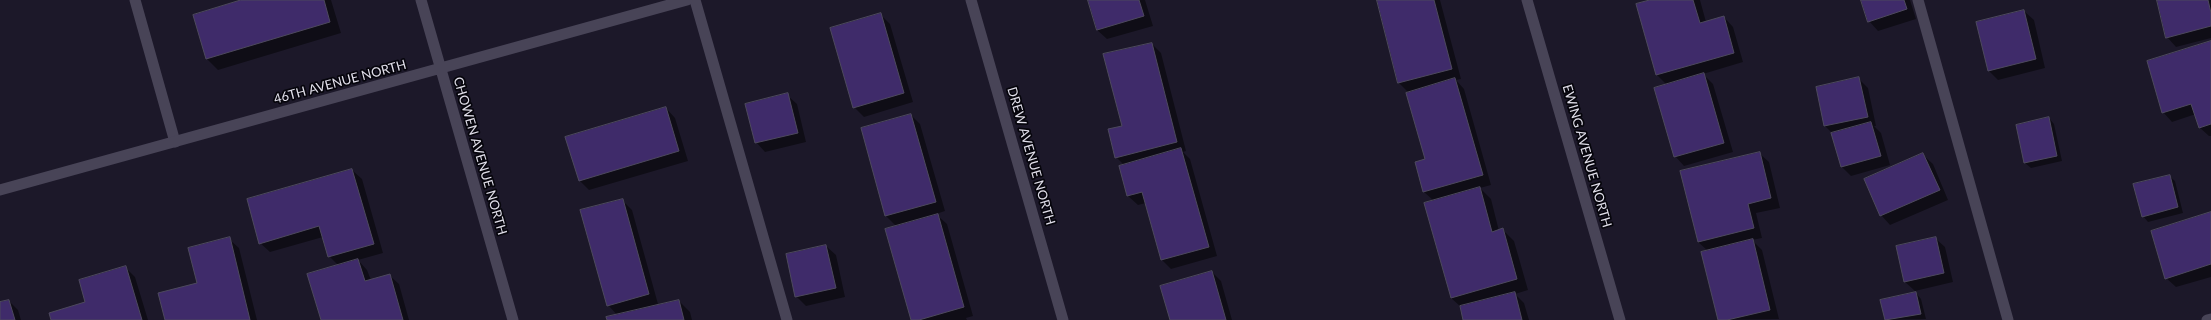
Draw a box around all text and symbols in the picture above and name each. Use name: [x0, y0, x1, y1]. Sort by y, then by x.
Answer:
street label: 46TH AVENUE NORTH: [272, 57, 408, 107]
street label: CHOWEN AVENUE NORTH: [450, 75, 510, 237]
street label: EWING AVENUE NORTH: [1559, 83, 1615, 229]
street label: DREW AVENUE NORTH: [1004, 85, 1058, 227]

